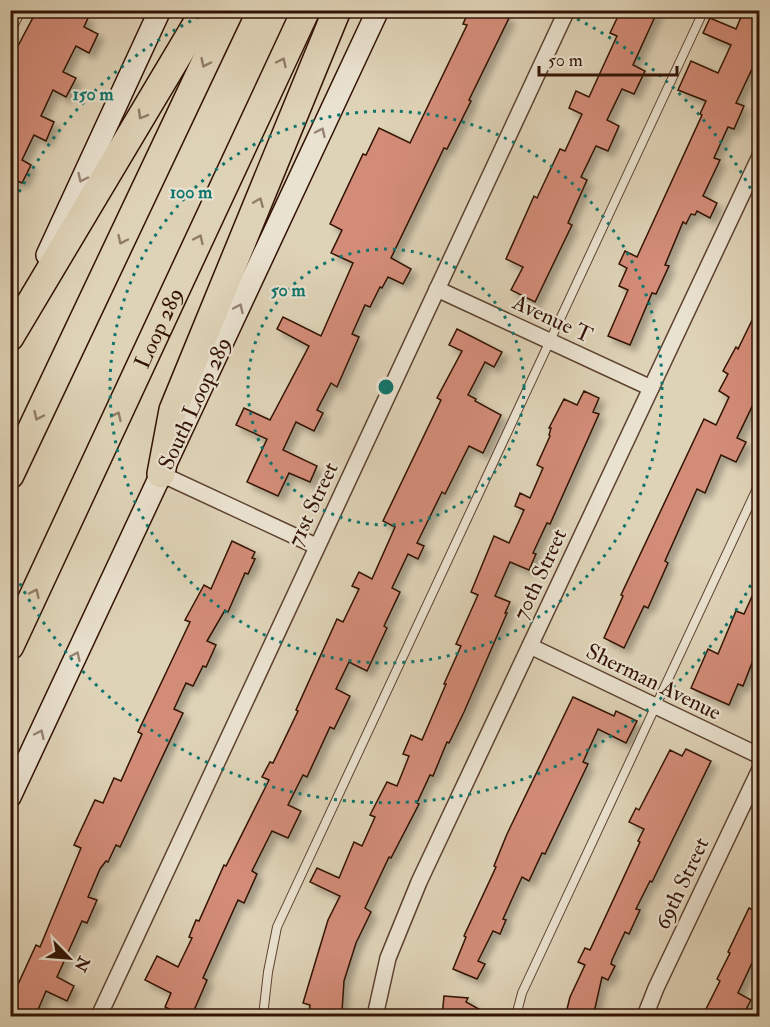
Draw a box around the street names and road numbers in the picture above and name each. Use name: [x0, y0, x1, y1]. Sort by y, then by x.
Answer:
street label: Loop 289: [128, 283, 190, 373]
street label: Avenue T: [507, 288, 597, 350]
street label: South Loop 289: [152, 333, 239, 475]
street label: 71st Street: [281, 458, 345, 551]
street label: 70th Street: [507, 524, 573, 625]
street label: Sherman Avenue: [581, 637, 726, 727]
street label: 69th Street: [648, 833, 715, 934]

